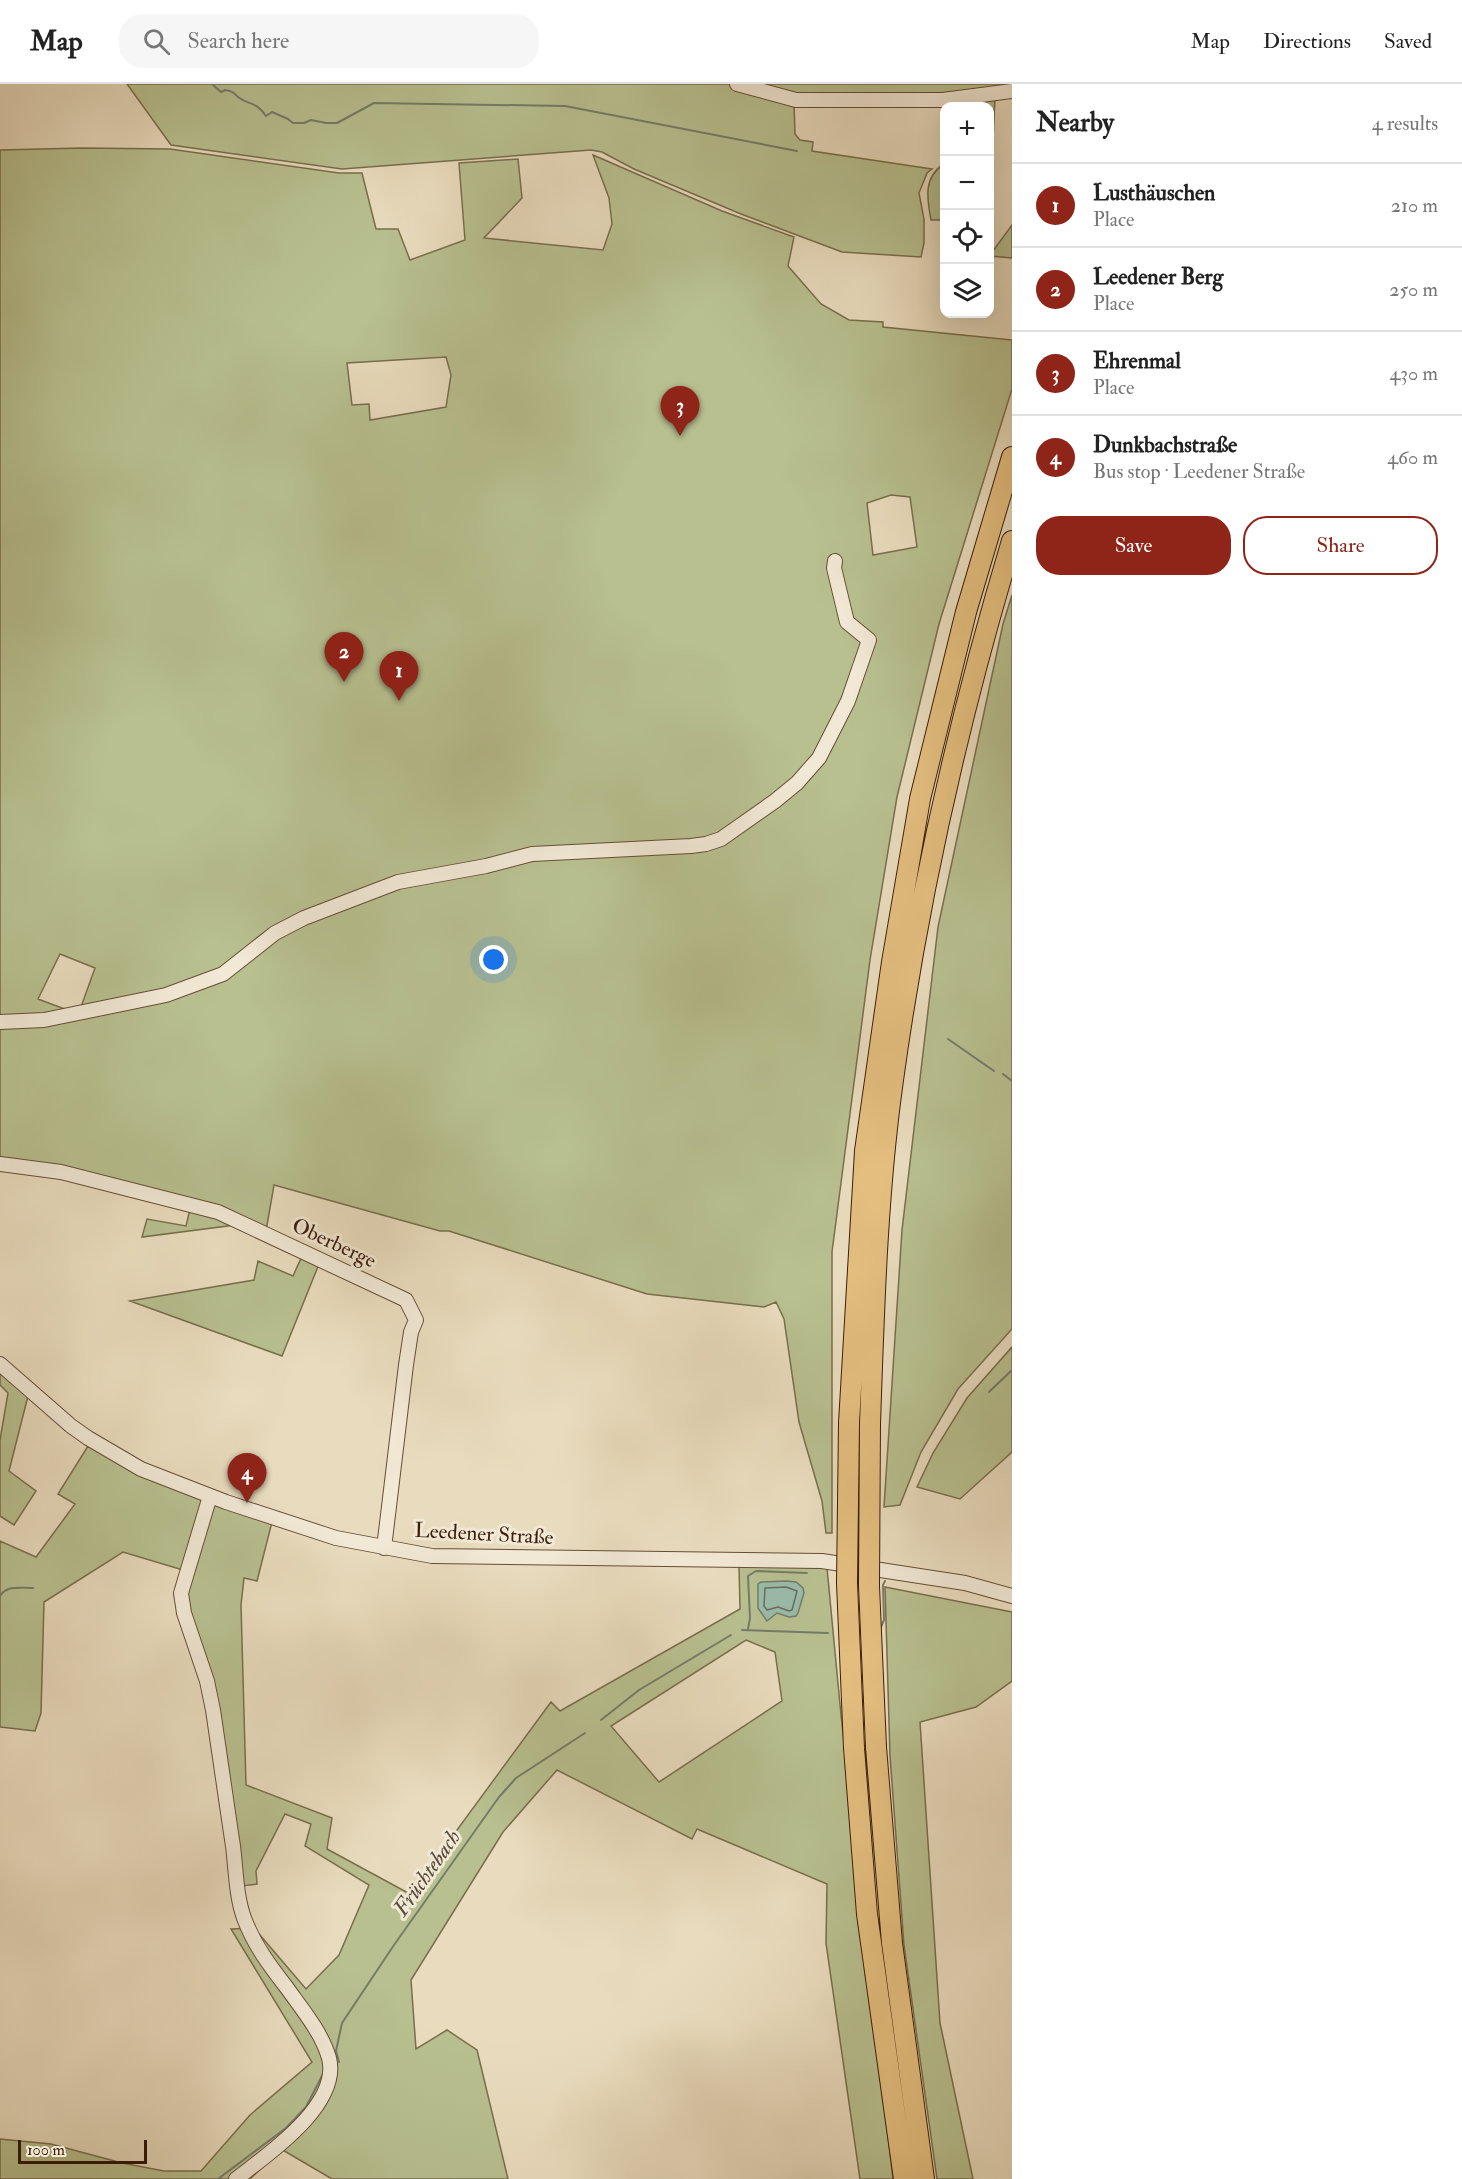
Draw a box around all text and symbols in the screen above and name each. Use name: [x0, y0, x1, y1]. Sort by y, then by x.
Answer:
search box: [119, 14, 539, 68]
text: Map: [30, 24, 83, 59]
icon: search: [140, 25, 173, 58]
text: Search here: [188, 27, 289, 55]
text: Map: [1190, 28, 1230, 55]
text: Directions: [1263, 28, 1351, 55]
text: Saved: [1384, 28, 1432, 55]
map controls: [940, 102, 994, 318]
button: +: [940, 102, 994, 156]
text: Nearby: [1036, 107, 1114, 139]
text: 4 results: [1372, 111, 1438, 136]
button: −: [940, 156, 994, 210]
text: Lusthäuschen: [1093, 179, 1215, 207]
text: 1: [1052, 193, 1059, 218]
text: 210 m: [1391, 193, 1438, 218]
text: Place: [1093, 207, 1134, 232]
button: locate: [940, 210, 994, 264]
text: Leedener Berg: [1093, 263, 1223, 291]
button: layers: [940, 264, 994, 318]
text: 2: [1050, 277, 1061, 302]
text: 250 m: [1389, 277, 1438, 302]
text: Place: [1093, 291, 1134, 316]
text: Ehrenmal: [1093, 347, 1181, 375]
text: 3: [1052, 361, 1059, 386]
text: 430 m: [1390, 361, 1438, 386]
text: Place: [1093, 375, 1134, 400]
pin: 3: [660, 386, 700, 436]
text: Dunkbachstraße: [1093, 431, 1237, 459]
text: 4: [1050, 445, 1061, 470]
text: 460 m: [1387, 445, 1438, 470]
text: Bus stop · Leedener Straße: [1093, 459, 1305, 484]
button: Save: [1036, 516, 1231, 575]
button: Share: [1243, 516, 1438, 575]
pin: 2: [324, 632, 364, 682]
pin: 1: [380, 652, 418, 701]
your location: [479, 945, 508, 974]
street label: Oberberge: [288, 1212, 381, 1274]
pin: 4: [228, 1454, 266, 1503]
street label: Leedener Straße: [414, 1517, 554, 1551]
water label: Früchtebach: [387, 1824, 467, 1922]
scale bar: [18, 2137, 147, 2164]
text: 100 m: [27, 2140, 65, 2160]

